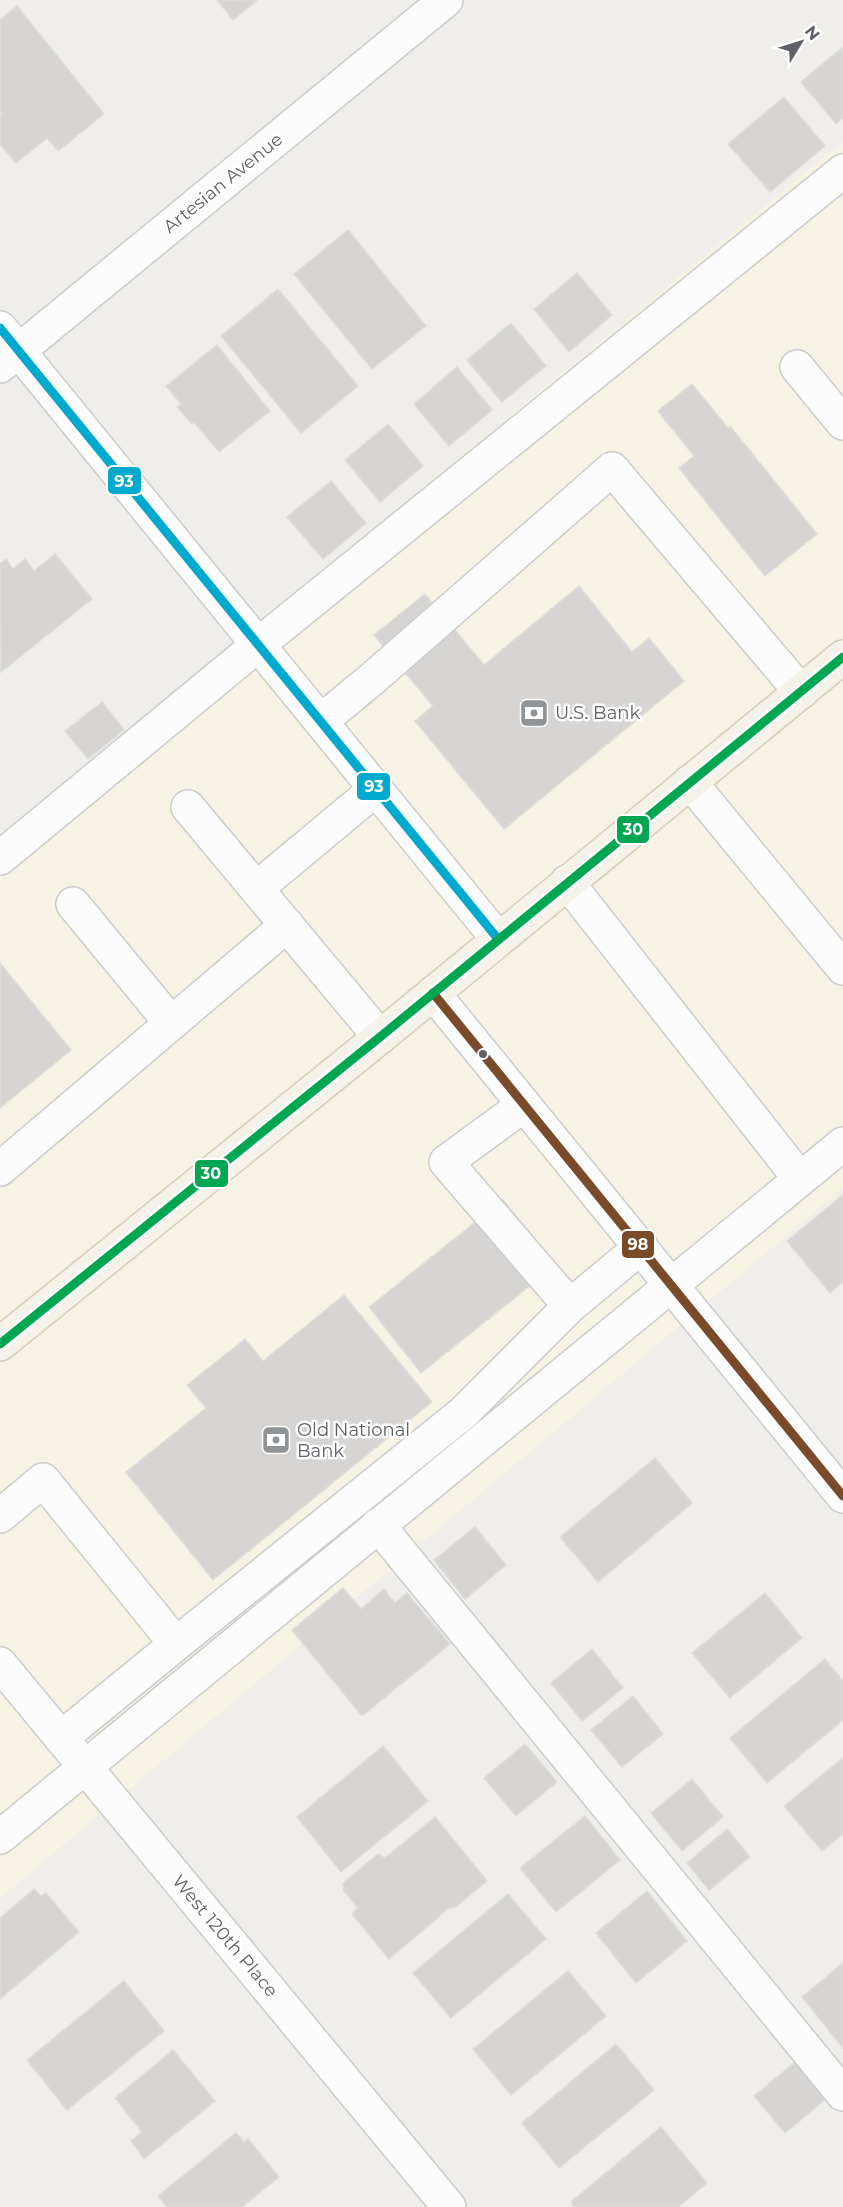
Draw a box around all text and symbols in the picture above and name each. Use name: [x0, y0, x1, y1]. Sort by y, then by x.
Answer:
north arrow: [771, 12, 831, 72]
text: N: [801, 22, 824, 44]
street label: Artesian Avenue: [159, 128, 287, 238]
line badge: 93: [107, 466, 142, 495]
text: 93: [114, 472, 134, 491]
bank icon: U.S. Bank: [518, 697, 550, 729]
place label: U.S. Bank: [555, 702, 640, 724]
line badge: 93: [356, 772, 391, 801]
text: 93: [364, 777, 384, 796]
line badge: 30: [616, 815, 650, 844]
text: 30: [622, 820, 643, 839]
unlabelled marker: [477, 1048, 489, 1060]
line badge: 30: [194, 1159, 229, 1188]
text: 30: [200, 1164, 221, 1183]
line badge: 98: [621, 1230, 655, 1259]
text: 98: [628, 1235, 648, 1254]
place label: Old National Bank: [297, 1419, 410, 1462]
bank icon: Old National Bank: [260, 1424, 292, 1456]
street label: West 120th Place: [167, 1870, 283, 2002]

